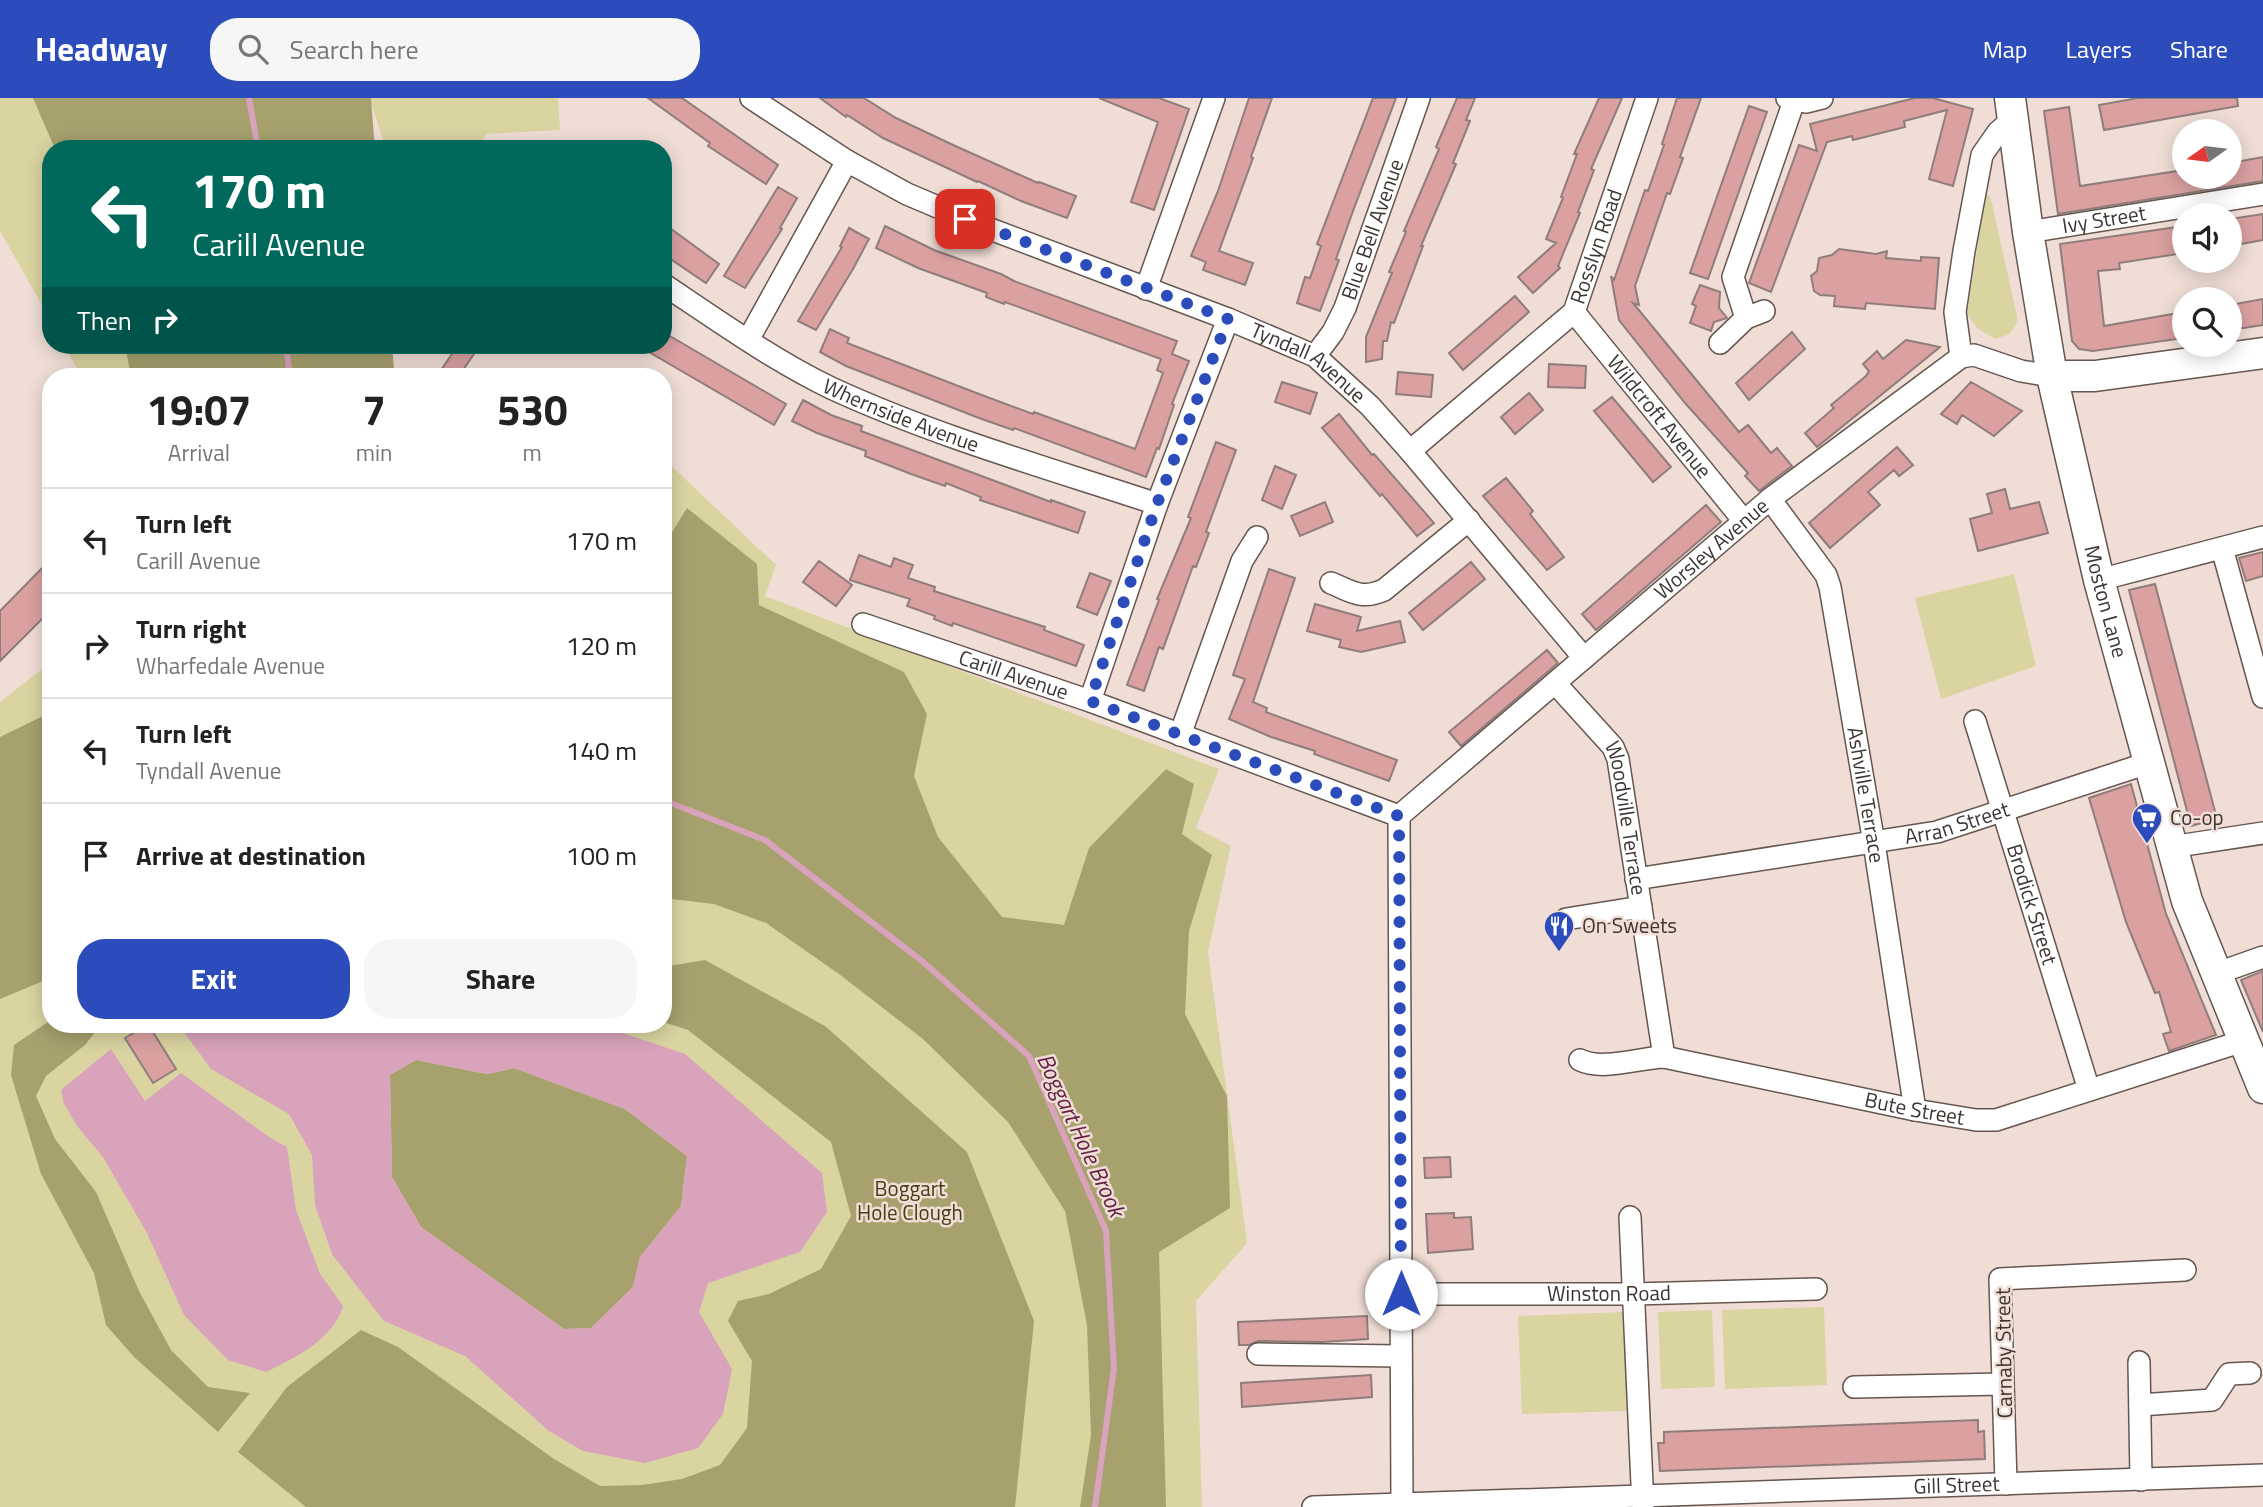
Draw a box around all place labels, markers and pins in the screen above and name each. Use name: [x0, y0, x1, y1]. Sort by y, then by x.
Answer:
pin: [935, 189, 995, 249]
supermarket icon: Co-op: [2130, 801, 2164, 845]
place label: Co-op: [2170, 801, 2224, 833]
restaurant icon: On Sweets: [1542, 909, 1576, 953]
place label: On Sweets: [1582, 909, 1677, 941]

